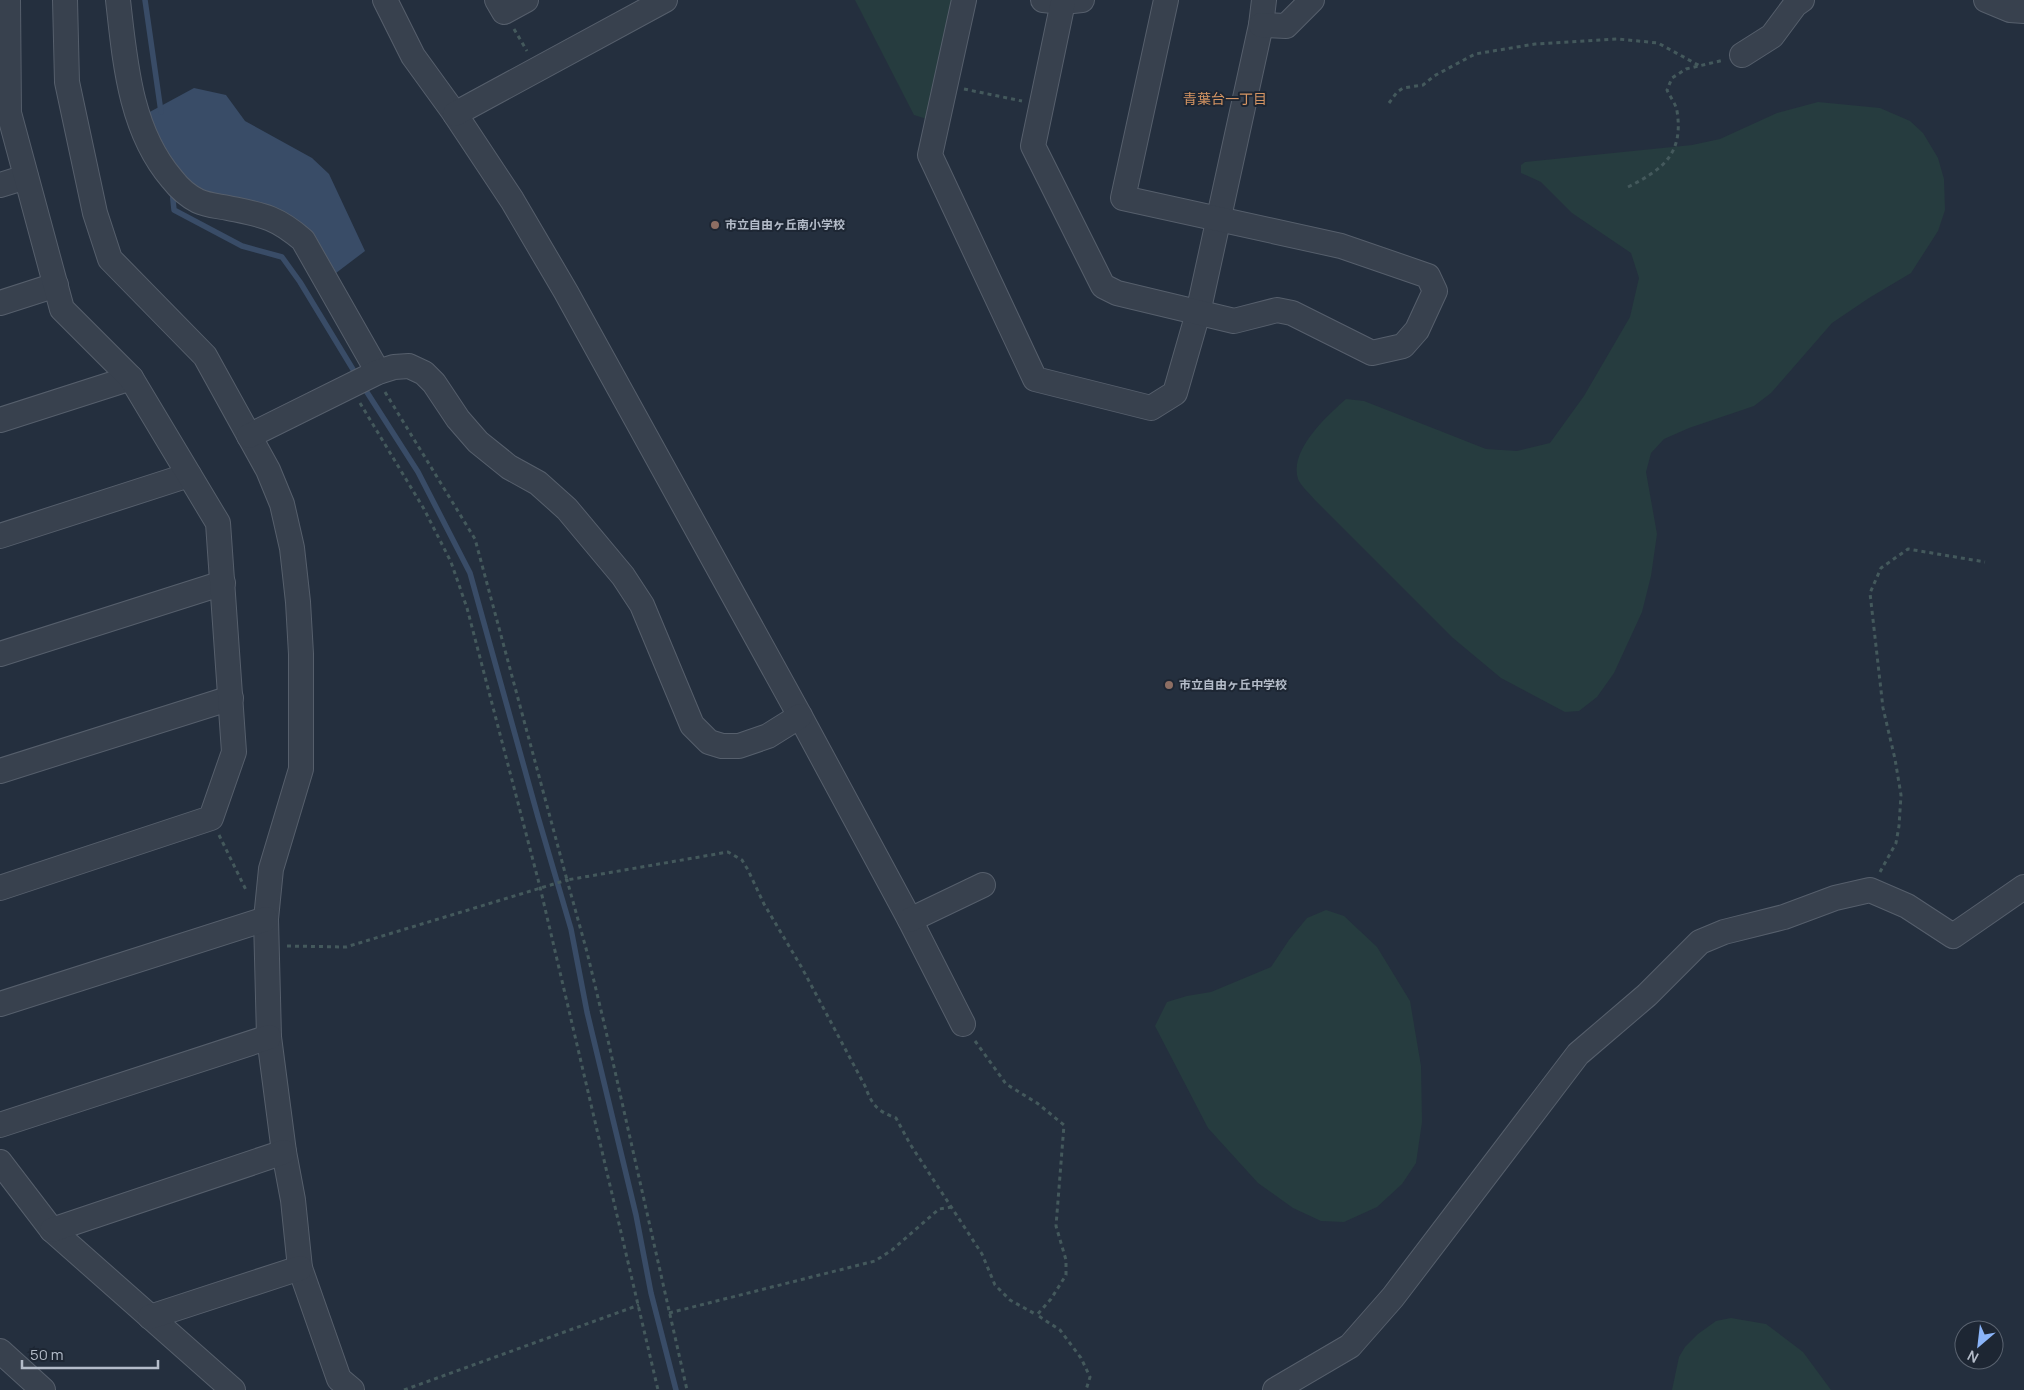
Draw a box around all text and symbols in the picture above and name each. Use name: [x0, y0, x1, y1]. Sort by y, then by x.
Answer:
district label: 青葉台一丁目: [1183, 89, 1267, 108]
place label: 市立自由ヶ丘南小学校: [725, 216, 845, 233]
marker: 市立自由ヶ丘南小学校: [709, 219, 721, 231]
place label: 市立自由ヶ丘中学校: [1179, 676, 1287, 693]
marker: 市立自由ヶ丘中学校: [1163, 679, 1175, 691]
north arrow: [1954, 1320, 2004, 1370]
scale bar: [22, 1338, 159, 1370]
text: 50 m: [30, 1344, 64, 1365]
text: N: [1964, 1346, 1982, 1368]

